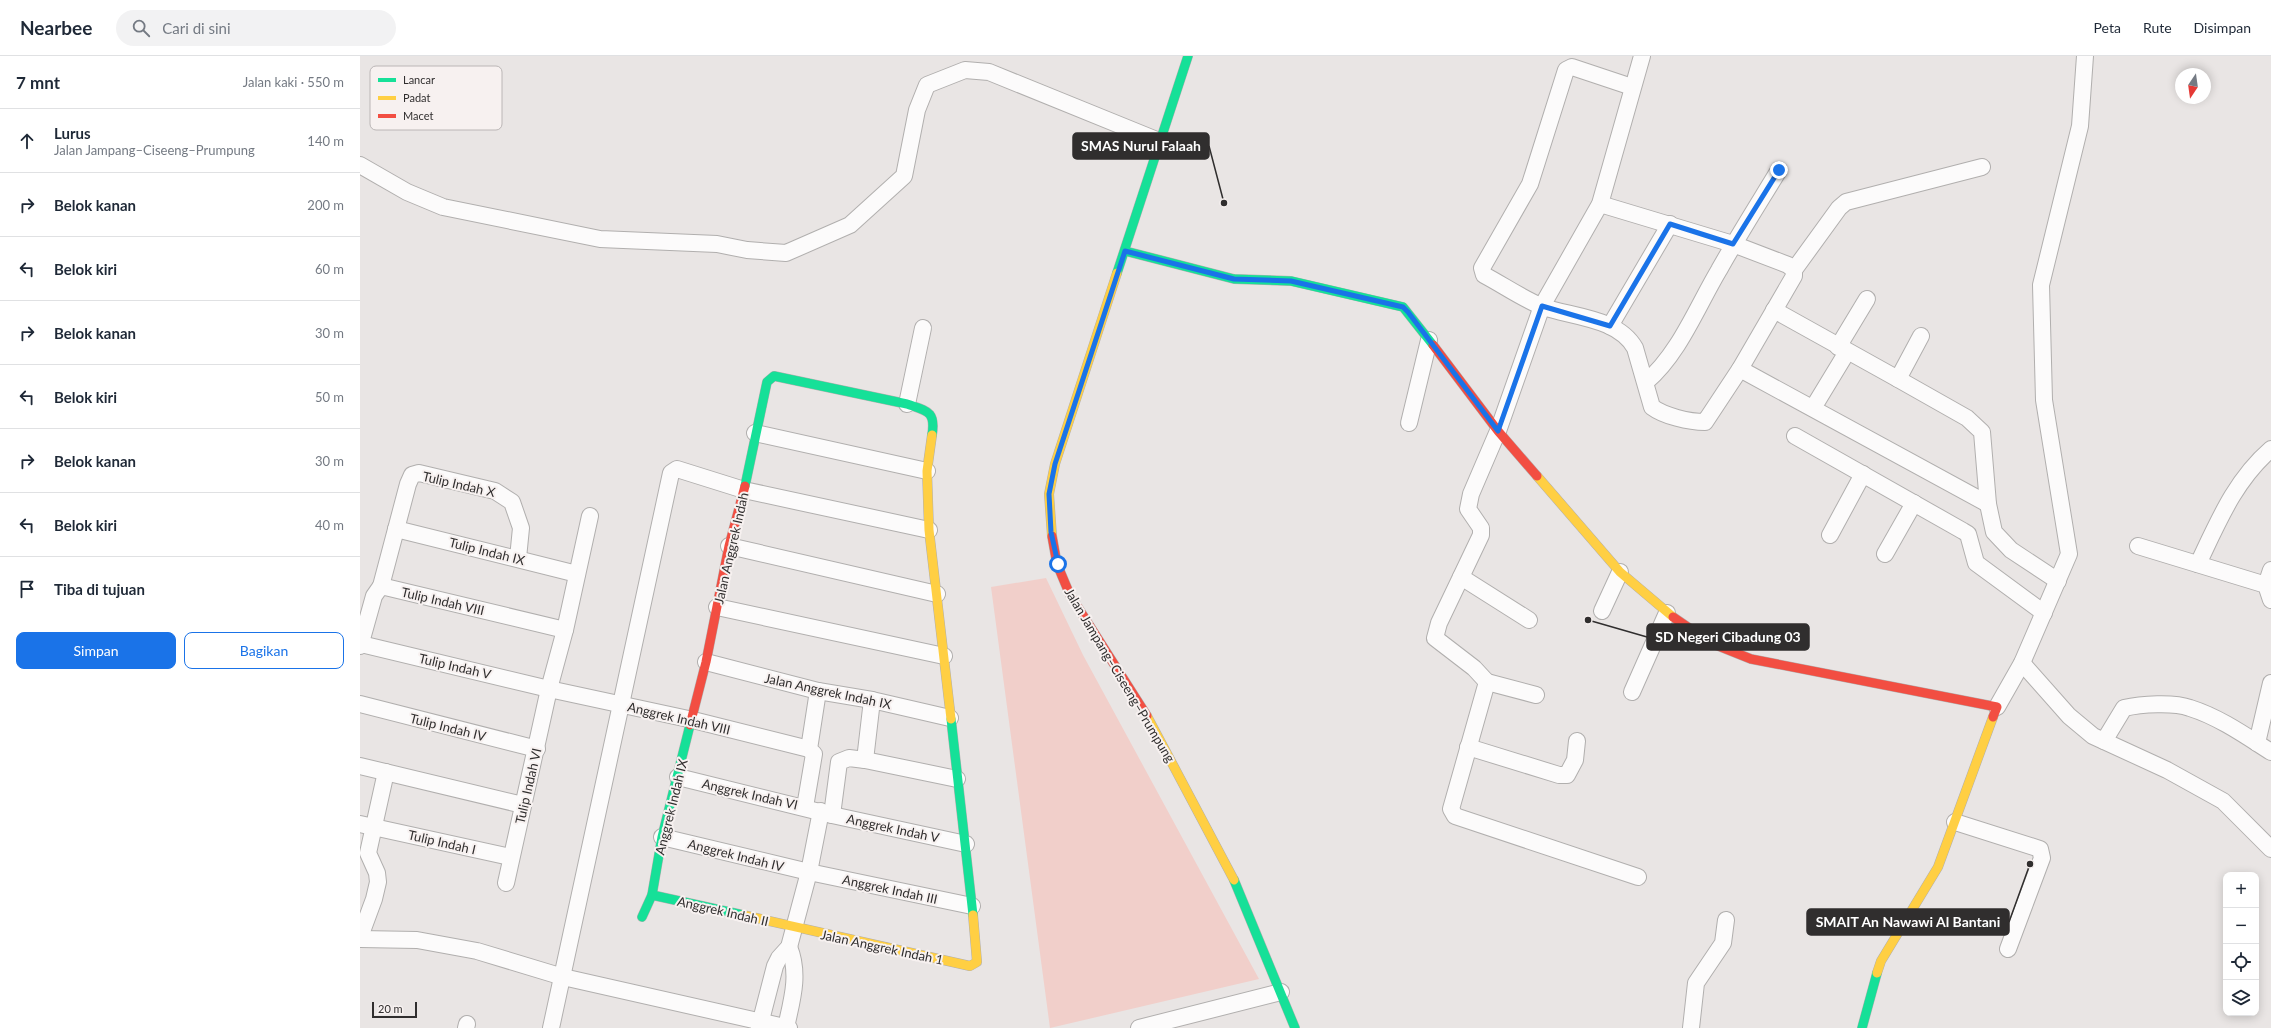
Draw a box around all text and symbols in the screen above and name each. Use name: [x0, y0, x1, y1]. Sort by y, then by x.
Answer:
search box: [116, 10, 396, 46]
text: Nearbee: [20, 16, 92, 39]
icon: search: [130, 17, 152, 39]
text: Cari di sini: [162, 19, 231, 37]
text: Peta: [2094, 19, 2121, 36]
text: Rute: [2143, 19, 2172, 36]
text: Disimpan: [2194, 19, 2251, 36]
legend: [370, 66, 502, 130]
north arrow: [2175, 68, 2211, 104]
text: 7 mnt: [16, 72, 60, 93]
text: Lancar: [403, 73, 435, 86]
text: Jalan kaki · 550 m: [243, 74, 344, 90]
text: Padat: [403, 91, 430, 104]
text: Macet: [403, 109, 433, 122]
text: Lurus: [54, 124, 91, 142]
icon: ahead: [16, 130, 38, 152]
text: 140 m: [307, 133, 344, 149]
callout: SMAS Nurul Falaah: [1073, 133, 1209, 159]
text: SMAS Nurul Falaah: [1081, 137, 1201, 154]
text: Jalan Jampang–Ciseeng–Prumpung: [54, 142, 255, 158]
route end: [1770, 161, 1788, 179]
icon: right: [16, 194, 38, 216]
text: Belok kanan: [54, 196, 136, 214]
text: 200 m: [307, 197, 344, 213]
icon: left: [16, 258, 38, 280]
text: Belok kiri: [54, 260, 117, 278]
text: 60 m: [315, 261, 344, 277]
icon: right: [16, 322, 38, 344]
text: Belok kanan: [54, 324, 136, 342]
text: 30 m: [315, 325, 344, 341]
icon: left: [16, 386, 38, 408]
text: Belok kiri: [54, 388, 117, 406]
text: 50 m: [315, 389, 344, 405]
icon: right: [16, 450, 38, 472]
text: Belok kanan: [54, 452, 136, 470]
text: 30 m: [315, 453, 344, 469]
street label: Tulip Indah X: [421, 468, 497, 500]
street label: Jalan Anggrek Indah: [710, 491, 752, 605]
icon: left: [16, 514, 38, 536]
text: Belok kiri: [54, 516, 117, 534]
text: 40 m: [315, 517, 344, 533]
street label: Tulip Indah IX: [447, 534, 527, 568]
route start: [1049, 555, 1067, 573]
icon: arrive: [16, 578, 38, 600]
text: Tiba di tujuan: [54, 580, 145, 598]
street label: Tulip Indah VIII: [400, 584, 486, 618]
street label: Jalan Jampang–Ciseeng–Prumpung: [1061, 585, 1179, 765]
callout: SD Negeri Cibadung 03: [1647, 624, 1809, 650]
text: SD Negeri Cibadung 03: [1655, 628, 1801, 645]
button: Simpan: [16, 632, 176, 669]
button: Bagikan: [184, 632, 344, 669]
street label: Tulip Indah V: [417, 650, 493, 682]
street label: Jalan Anggrek Indah IX: [763, 670, 893, 712]
street label: Anggrek Indah VIII: [626, 698, 732, 738]
street label: Tulip Indah IV: [408, 710, 488, 744]
street label: Tulip Indah VI: [511, 746, 545, 826]
street label: Anggrek Indah IX: [651, 757, 691, 856]
street label: Anggrek Indah VI: [701, 775, 799, 813]
street label: Anggrek Indah V: [845, 810, 941, 846]
street label: Tulip Indah I: [407, 826, 477, 858]
street label: Anggrek Indah IV: [686, 835, 786, 875]
street label: Anggrek Indah III: [841, 871, 939, 907]
map controls: [2223, 872, 2259, 1016]
button: +: [2223, 872, 2259, 908]
street label: Anggrek Indah II: [676, 893, 770, 929]
button: −: [2223, 908, 2259, 944]
callout: SMAIT An Nawawi Al Bantani: [1807, 909, 2009, 935]
text: SMAIT An Nawawi Al Bantani: [1816, 913, 2000, 930]
street label: Jalan Anggrek Indah 1: [819, 926, 945, 968]
button: locate: [2223, 944, 2259, 980]
button: layers: [2223, 980, 2259, 1016]
scale bar: [372, 1000, 417, 1019]
text: 20 m: [378, 1002, 403, 1015]

